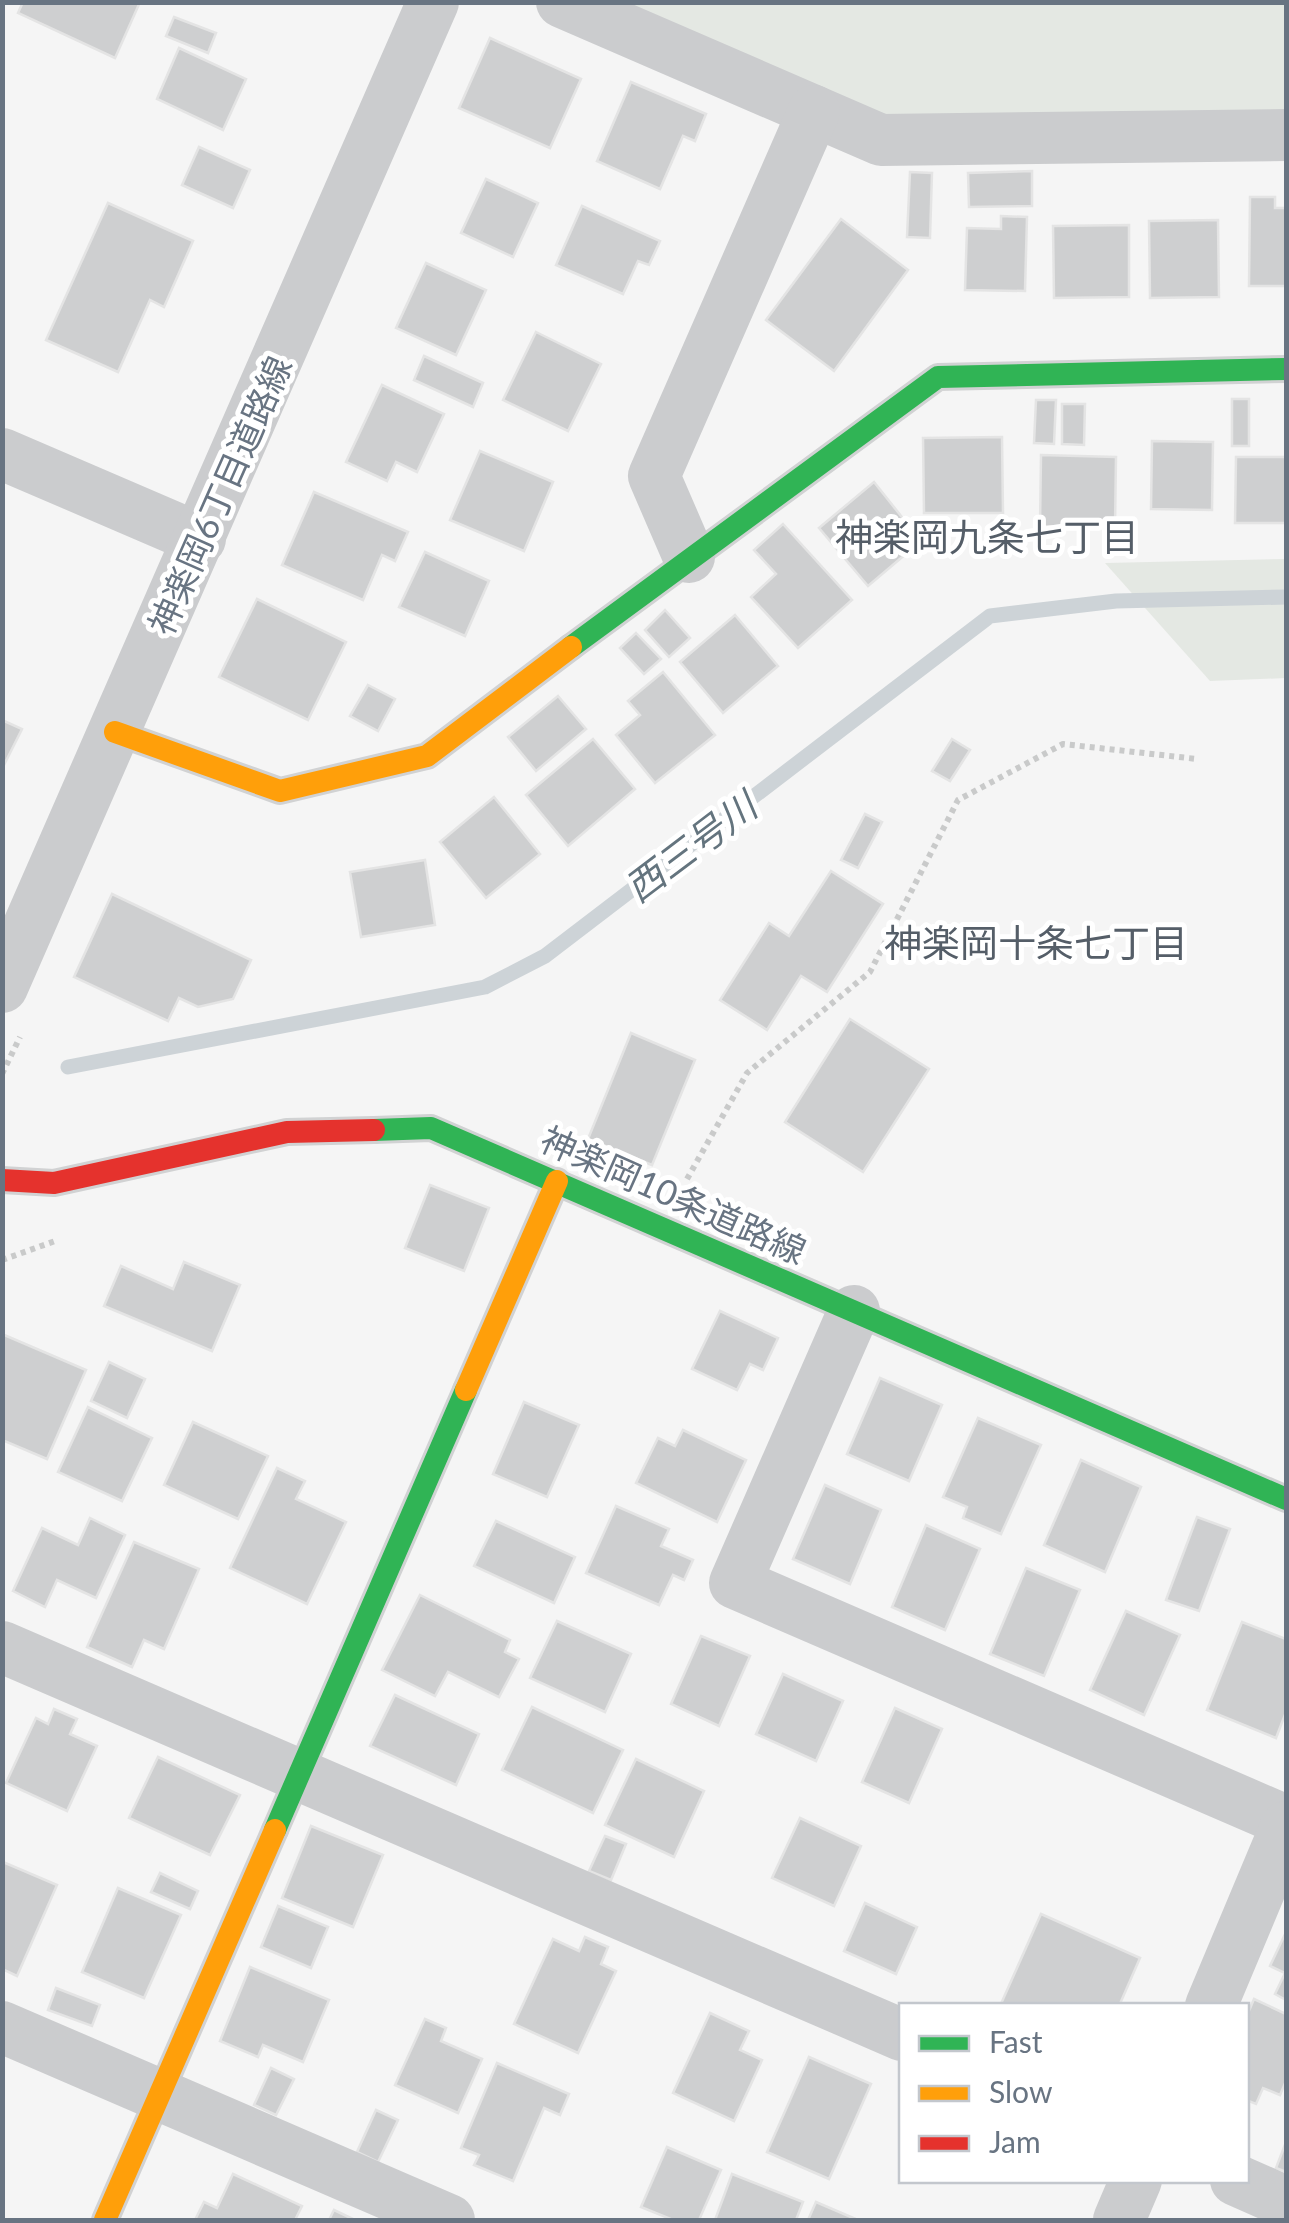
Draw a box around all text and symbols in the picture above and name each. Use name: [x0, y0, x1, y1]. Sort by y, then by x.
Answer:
street label: 神楽岡6丁目道路線: [139, 349, 299, 641]
district label: 神楽岡九条七丁目: [835, 513, 1139, 559]
water label: 西三号川: [615, 779, 768, 910]
district label: 神楽岡十条七丁目: [884, 919, 1188, 965]
street label: 神楽岡10条道路線: [535, 1117, 813, 1271]
legend: [899, 2003, 1249, 2183]
text: Fast: [989, 2023, 1043, 2059]
text: Slow: [989, 2073, 1053, 2109]
text: Jam: [989, 2123, 1041, 2159]

